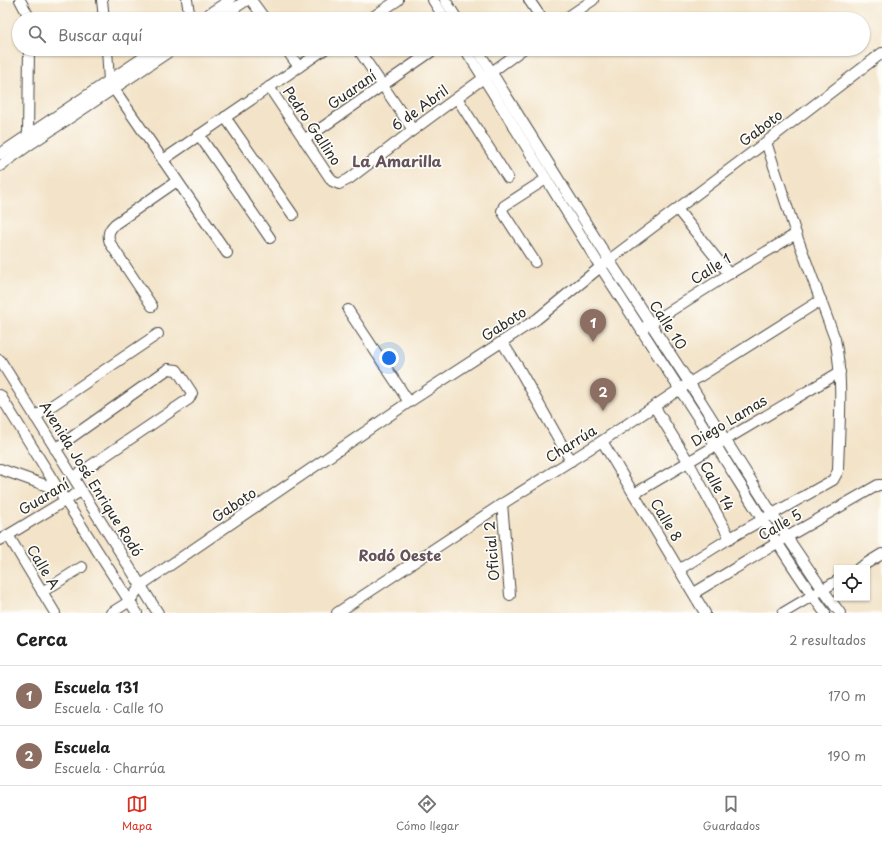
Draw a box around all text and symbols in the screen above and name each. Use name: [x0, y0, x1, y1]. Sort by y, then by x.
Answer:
search box: [12, 12, 870, 56]
icon: search: [26, 23, 48, 45]
text: Buscar aquí: [58, 23, 142, 46]
street label: Guaraní: [323, 65, 380, 114]
street label: 6 de Abril: [387, 80, 453, 135]
street label: Pedro Gallino: [278, 82, 347, 170]
street label: Gaboto: [734, 104, 787, 151]
district label: La Amarilla: [352, 149, 442, 172]
street label: Calle 1: [686, 248, 735, 289]
street label: Calle 10: [645, 296, 692, 354]
street label: Gaboto: [477, 301, 530, 346]
pin: 1: [580, 309, 606, 342]
your location: [379, 348, 399, 368]
pin: 2: [590, 378, 616, 411]
street label: Diego Lamas: [687, 390, 771, 452]
street label: Avenida José Enrique Rodó: [35, 397, 148, 561]
street label: Charrúa: [541, 420, 600, 467]
street label: Calle 14: [695, 457, 740, 514]
street label: Guaraní: [15, 473, 73, 520]
street label: Gaboto: [207, 482, 260, 527]
street label: Calle 8: [645, 494, 687, 545]
street label: Calle 5: [754, 504, 805, 545]
street label: Oficial 2: [478, 520, 505, 582]
street label: Calle A: [22, 540, 65, 593]
district label: Rodó Oeste: [359, 543, 441, 566]
map controls: [834, 565, 870, 601]
button: locate: [834, 565, 870, 601]
text: Cerca: [16, 626, 67, 652]
text: 2 resultados: [789, 630, 866, 649]
text: Escuela 131: [54, 675, 139, 698]
text: 1: [26, 686, 32, 705]
text: 170 m: [828, 686, 866, 705]
text: Escuela · Calle 10: [54, 698, 163, 717]
text: Escuela: [54, 735, 110, 758]
text: 2: [24, 746, 34, 765]
text: 190 m: [827, 746, 866, 765]
text: Escuela · Charrúa: [54, 758, 165, 777]
tab: Mapa: [122, 793, 152, 834]
tab: Cómo llegar: [396, 793, 459, 834]
tab: Guardados: [703, 793, 760, 834]

